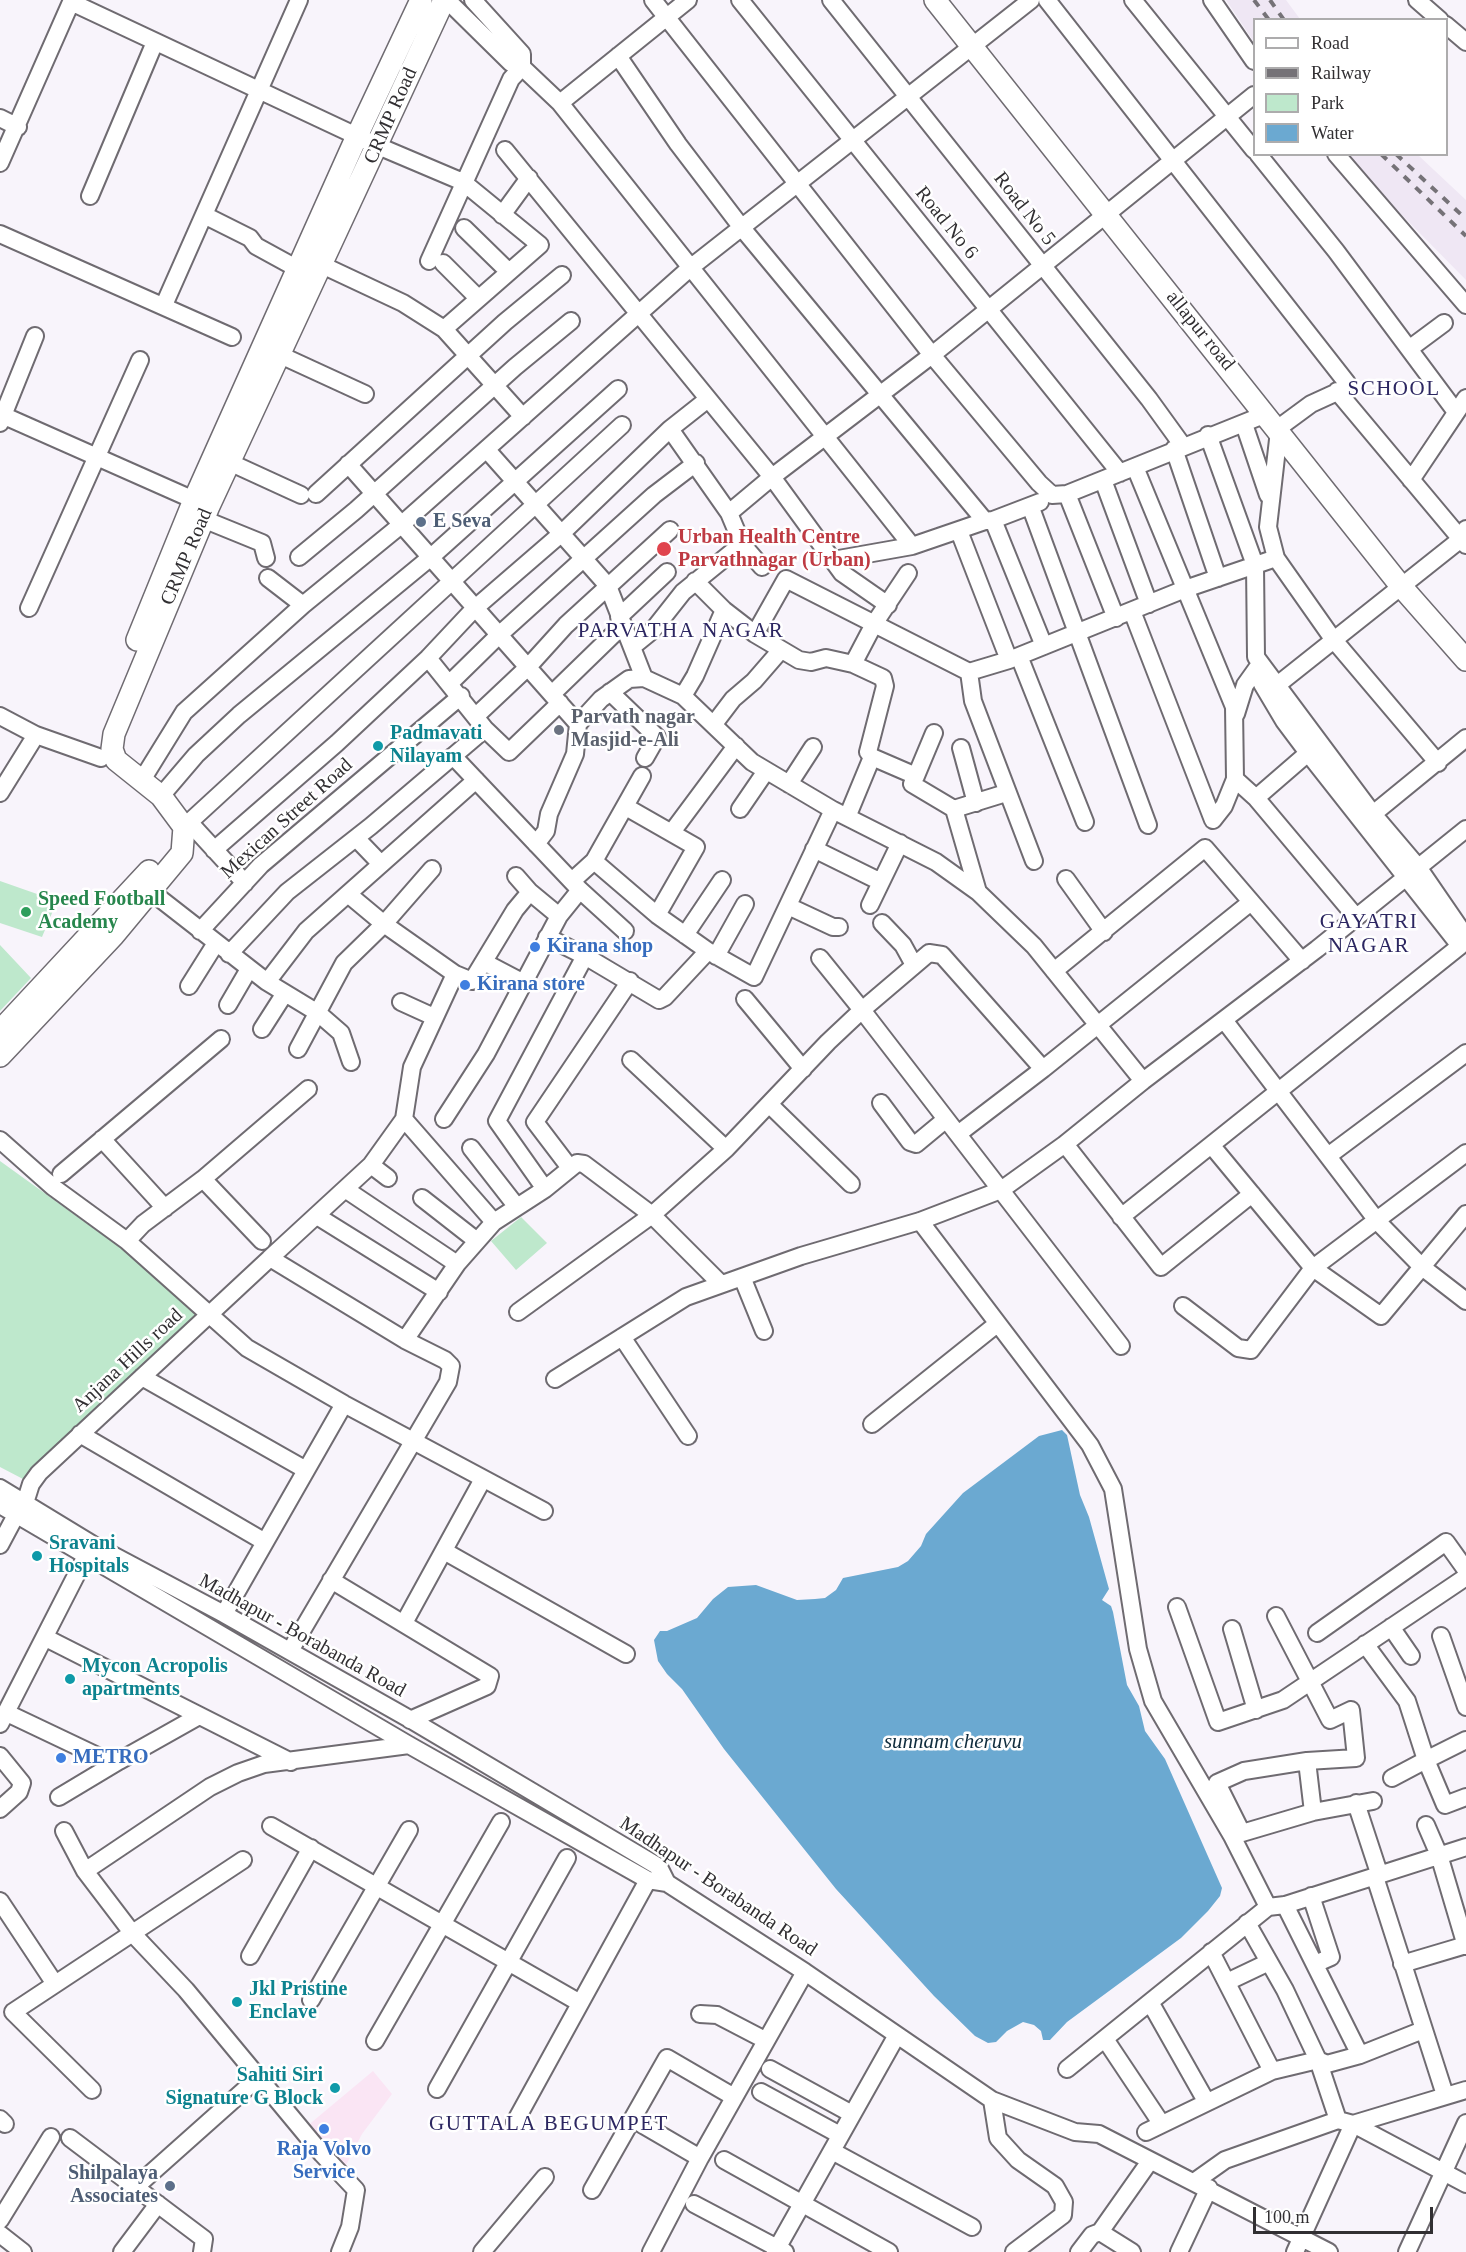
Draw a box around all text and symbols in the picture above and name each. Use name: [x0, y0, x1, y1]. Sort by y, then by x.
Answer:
legend: [1253, 18, 1448, 156]
text: Road: [1311, 33, 1349, 53]
text: Railway: [1311, 63, 1371, 83]
street label: CRMP Road: [359, 64, 423, 168]
text: Park: [1311, 93, 1344, 113]
text: Water: [1311, 123, 1354, 143]
street label: Road No 5: [988, 167, 1060, 251]
street label: Road No 6: [909, 182, 983, 264]
street label: allapur road: [1160, 286, 1240, 376]
district label: SCHOOL: [1347, 376, 1441, 402]
street label: CRMP Road: [156, 505, 218, 609]
place label: E Seva: [433, 510, 491, 534]
marker: E Seva: [414, 515, 428, 529]
place label: Urban Health Centre Parvathnagar (Urban): [678, 526, 871, 573]
marker: Urban Health Centre Parvathnagar (Urban): [655, 540, 673, 558]
district label: PARVATHA NAGAR: [578, 618, 784, 644]
place label: Parvath nagar Masjid-e-Ali: [571, 706, 695, 753]
place label: Padmavati Nilayam: [390, 722, 482, 769]
marker: Parvath nagar Masjid-e-Ali: [552, 723, 566, 737]
marker: Padmavati Nilayam: [371, 739, 385, 753]
street label: Mexican Street Road: [216, 754, 358, 884]
place label: Speed Football Academy: [38, 888, 165, 935]
marker: Speed Football Academy: [19, 905, 33, 919]
district label: GAYATRI NAGAR: [1320, 909, 1418, 959]
place label: Kirana shop: [547, 935, 653, 959]
marker: Kirana shop: [528, 940, 542, 954]
place label: Kirana store: [477, 973, 585, 997]
marker: Kirana store: [458, 978, 472, 992]
street label: Anjana Hills road: [68, 1304, 188, 1418]
place label: Sravani Hospitals: [49, 1532, 129, 1579]
marker: Sravani Hospitals: [30, 1549, 44, 1563]
street label: Madhapur - Borabanda Road: [194, 1569, 410, 1703]
place label: Mycon Acropolis apartments: [82, 1655, 228, 1702]
marker: Mycon Acropolis apartments: [63, 1672, 77, 1686]
water label: sunnam cheruvu: [884, 1729, 1022, 1755]
place label: METRO: [73, 1746, 149, 1770]
marker: METRO: [54, 1751, 68, 1765]
street label: Madhapur - Borabanda Road: [615, 1812, 821, 1962]
place label: Jkl Pristine Enclave: [249, 1978, 347, 2025]
marker: Jkl Pristine Enclave: [230, 1995, 244, 2009]
place label: Sahiti Siri Signature G Block: [166, 2064, 323, 2111]
marker: Sahiti Siri Signature G Block: [328, 2081, 342, 2095]
district label: GUTTALA BEGUMPET: [429, 2111, 669, 2137]
marker: Raja Volvo Service: [317, 2122, 331, 2136]
place label: Raja Volvo Service: [277, 2138, 371, 2185]
place label: Shilpalaya Associates: [68, 2162, 158, 2209]
marker: Shilpalaya Associates: [163, 2179, 177, 2193]
scale bar: [1256, 2195, 1436, 2233]
text: 100 m: [1264, 2207, 1310, 2227]

